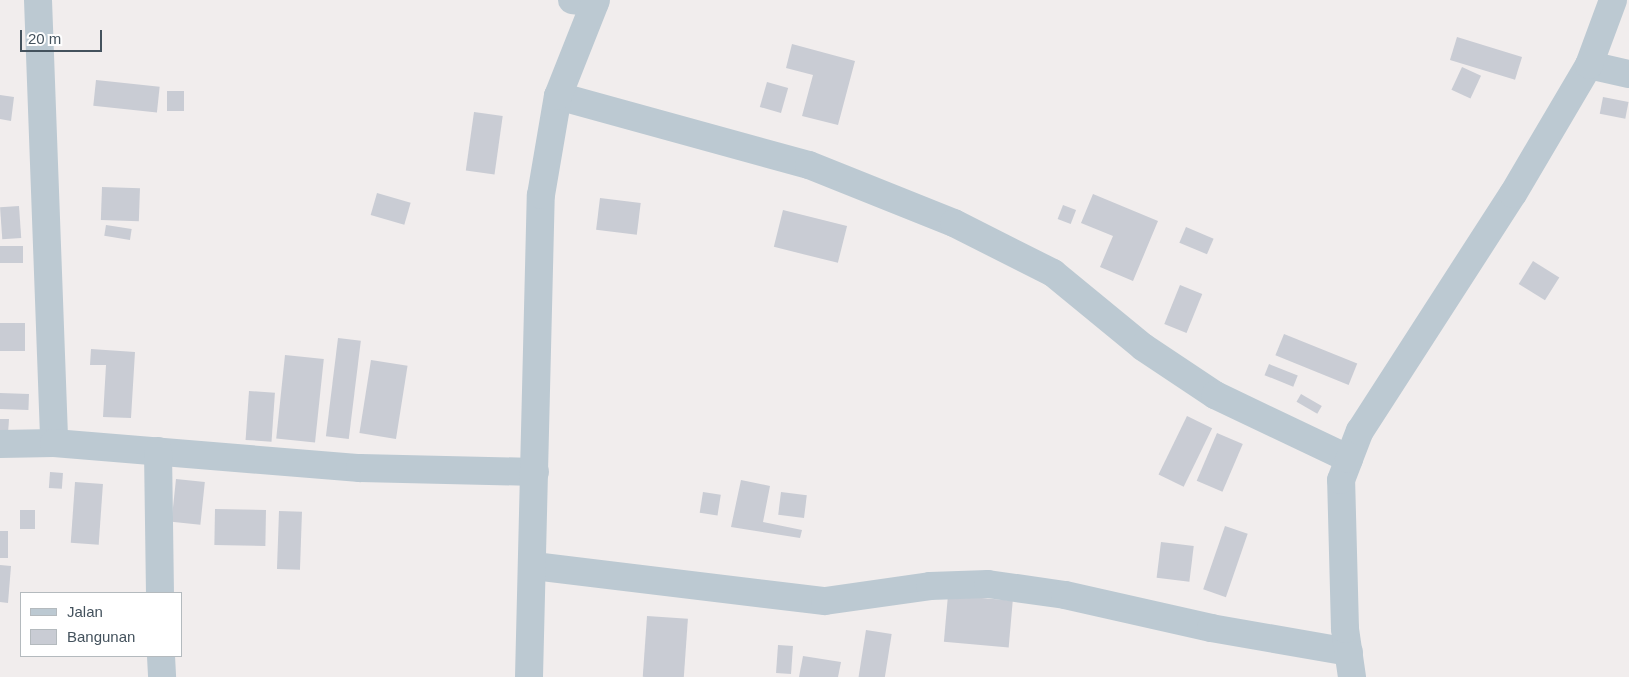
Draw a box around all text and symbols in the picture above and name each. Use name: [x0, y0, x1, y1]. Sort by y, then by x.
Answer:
scale bar: [22, 20, 105, 52]
text: 20 m: [28, 30, 61, 47]
legend: [20, 592, 182, 657]
text: Jalan: [67, 603, 103, 620]
text: Bangunan: [67, 628, 135, 645]

